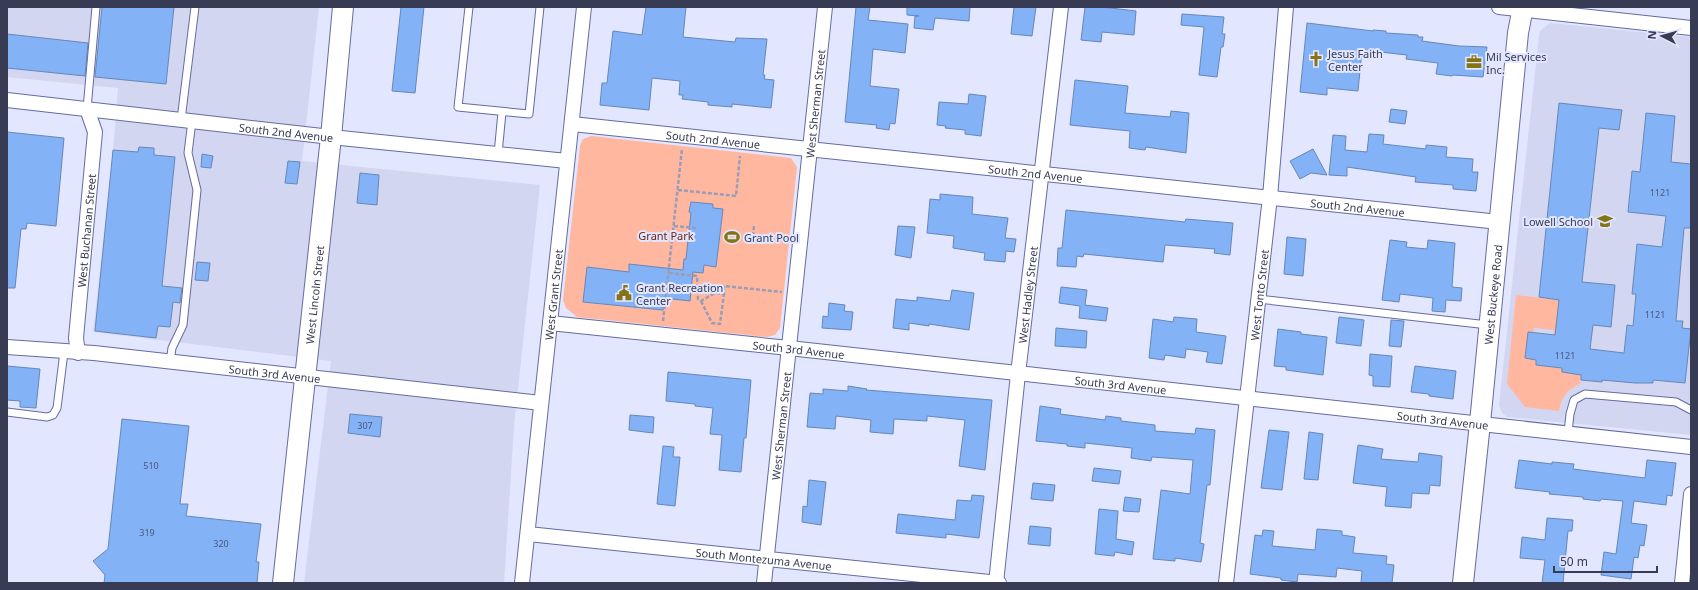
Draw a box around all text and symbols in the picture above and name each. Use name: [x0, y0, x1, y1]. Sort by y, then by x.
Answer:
north arrow: [1642, 16, 1682, 56]
text: N: [1644, 30, 1659, 40]
place label: Jesus Faith Center: [1327, 46, 1383, 74]
street label: West Sherman Street: [802, 49, 828, 159]
place label: Mil Services Inc.: [1486, 49, 1546, 77]
church icon: Jesus Faith Center: [1307, 50, 1325, 68]
office icon: Mil Services Inc.: [1465, 53, 1483, 71]
street label: South 2nd Avenue: [238, 119, 334, 145]
street label: South 2nd Avenue: [665, 126, 761, 151]
street label: South 2nd Avenue: [988, 161, 1083, 185]
street label: West Buchanan Street: [73, 173, 99, 288]
house number: 1121: [1650, 186, 1670, 199]
street label: South 2nd Avenue: [1310, 195, 1405, 219]
school or university icon: Lowell School: [1596, 212, 1614, 230]
place label: Lowell School: [1523, 214, 1593, 229]
park label: Grant Park: [638, 228, 694, 243]
sports icon: Grant Pool: [723, 228, 741, 246]
place label: Grant Pool: [744, 230, 799, 245]
street label: West Buckeye Road: [1480, 244, 1505, 345]
street label: West Lincoln Street: [301, 245, 327, 345]
street label: West Hadley Street: [1014, 245, 1040, 344]
street label: West Grant Street: [541, 248, 565, 341]
street label: West Tonto Street: [1246, 249, 1271, 341]
place label: Grant Recreation Center: [636, 280, 723, 308]
public building icon: Grant Recreation Center: [615, 284, 633, 302]
house number: 1121: [1645, 308, 1665, 321]
street label: South 3rd Avenue: [752, 337, 845, 362]
house number: 1121: [1555, 349, 1575, 362]
street label: South 3rd Avenue: [228, 361, 321, 386]
street label: West Sherman Street: [767, 371, 794, 481]
street label: South 3rd Avenue: [1074, 372, 1167, 397]
street label: South 3rd Avenue: [1396, 407, 1489, 432]
house number: 307: [357, 419, 373, 432]
house number: 510: [143, 459, 159, 472]
house number: 319: [139, 526, 155, 539]
house number: 320: [213, 537, 229, 550]
street label: South Montezuma Avenue: [695, 544, 833, 573]
scale bar: [1554, 548, 1657, 574]
text: 50 m: [1560, 553, 1588, 570]

